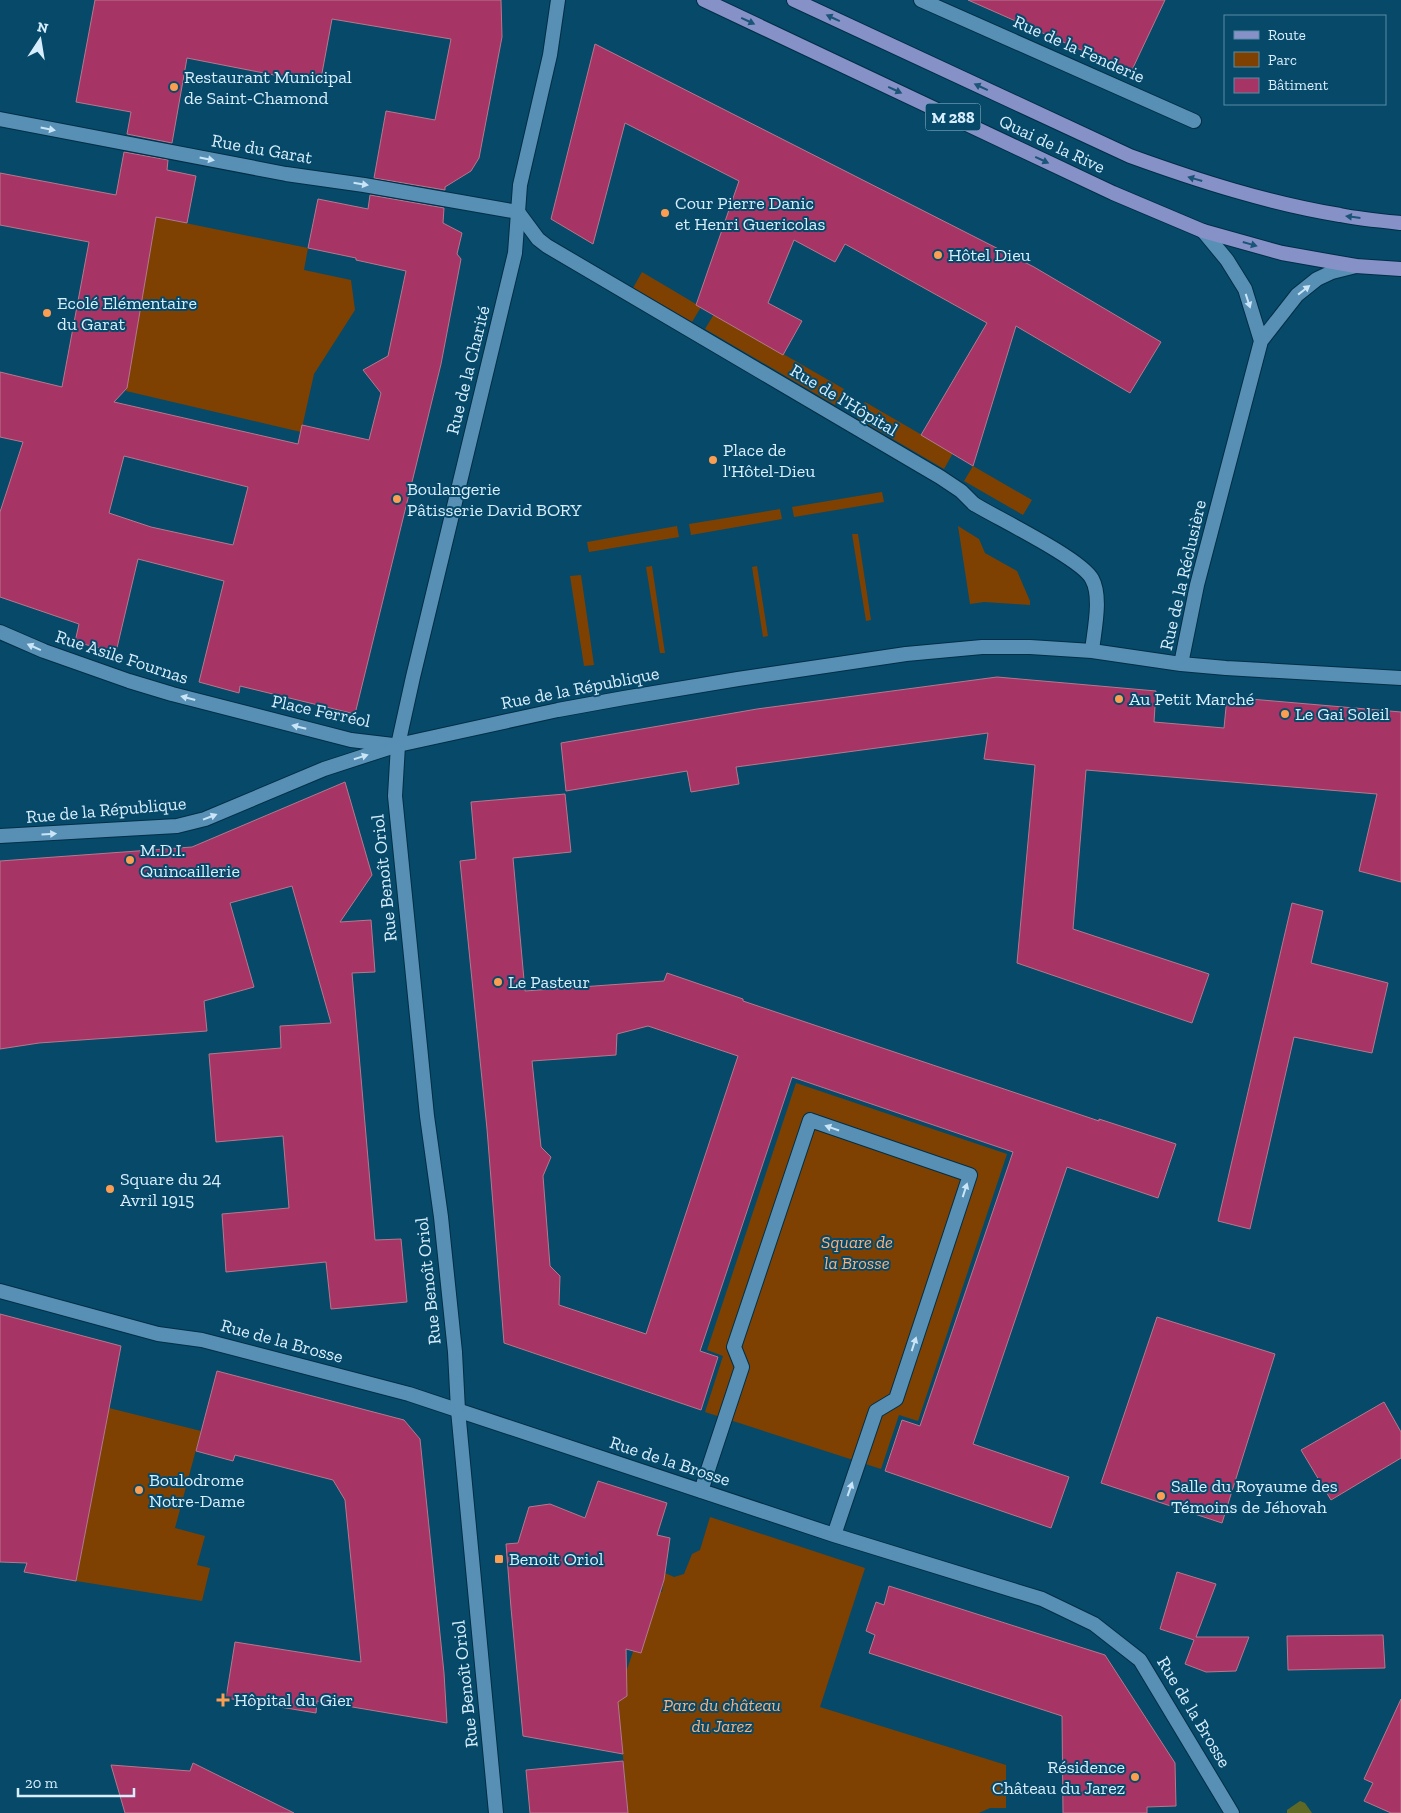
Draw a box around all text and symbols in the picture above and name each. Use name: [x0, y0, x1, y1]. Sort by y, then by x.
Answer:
street label: Rue de la Fenderie: [1010, 10, 1148, 88]
one-way arrow: [826, 14, 841, 23]
north arrow: [15, 15, 65, 65]
legend: [1224, 15, 1386, 105]
one-way arrow: [741, 17, 755, 25]
text: N: [36, 18, 50, 37]
text: Route: [1268, 26, 1306, 44]
text: Parc: [1268, 51, 1297, 69]
place label: Restaurant Municipal de Saint-Chamond: [184, 66, 352, 109]
text: Bâtiment: [1268, 76, 1329, 94]
marker: Restaurant Municipal de Saint-Chamond: [168, 81, 180, 93]
one-way arrow: [973, 83, 988, 92]
one-way arrow: [888, 86, 902, 94]
road number: M 288: [926, 104, 980, 130]
street label: Quai de la Rive: [996, 110, 1108, 178]
one-way arrow: [40, 125, 55, 133]
street label: Rue du Garat: [210, 129, 314, 169]
one-way arrow: [200, 155, 215, 163]
one-way arrow: [1035, 156, 1049, 164]
one-way arrow: [1187, 174, 1202, 182]
one-way arrow: [353, 181, 369, 189]
place label: Cour Pierre Danic et Henri Guericolas: [675, 192, 825, 235]
marker: Cour Pierre Danic et Henri Guericolas: [659, 207, 671, 219]
one-way arrow: [1344, 213, 1360, 221]
one-way arrow: [1243, 241, 1258, 249]
place label: Hôtel Dieu: [948, 244, 1031, 266]
marker: Hôtel Dieu: [932, 249, 944, 261]
one-way arrow: [1297, 285, 1310, 295]
place label: Ecolé Elémentaire du Garat: [57, 292, 197, 335]
one-way arrow: [1245, 293, 1253, 308]
street label: Rue de la Charité: [441, 303, 495, 437]
marker: Ecolé Elémentaire du Garat: [41, 307, 53, 319]
street label: Rue de l'Hôpital: [786, 359, 902, 441]
place label: Place de l'Hôtel-Dieu: [723, 439, 815, 482]
marker: Place de l'Hôtel-Dieu: [707, 454, 719, 466]
place label: Boulangerie Pâtisserie David BORY: [407, 478, 582, 521]
marker: Boulangerie Pâtisserie David BORY: [391, 493, 403, 505]
street label: Rue de la Réclusière: [1155, 498, 1211, 652]
street label: Rue Asile Fournas: [53, 625, 191, 689]
one-way arrow: [27, 642, 41, 650]
street label: Rue de la République: [499, 662, 661, 714]
place label: Au Petit Marché: [1129, 688, 1254, 710]
street label: Place Ferréol: [270, 690, 373, 732]
marker: Au Petit Marché: [1113, 693, 1125, 705]
one-way arrow: [181, 694, 196, 702]
place label: Le Gai Soleil: [1295, 703, 1390, 725]
marker: Le Gai Soleil: [1279, 708, 1291, 720]
one-way arrow: [292, 723, 307, 731]
one-way arrow: [353, 752, 368, 760]
street label: Rue de la République: [25, 792, 187, 828]
one-way arrow: [202, 813, 217, 820]
street label: Rue Benoît Oriol: [366, 813, 402, 943]
one-way arrow: [41, 829, 57, 837]
place label: M.D.I. Quincaillerie: [140, 839, 240, 882]
marker: M.D.I. Quincaillerie: [124, 854, 136, 866]
place label: Le Pasteur: [508, 971, 590, 993]
marker: Le Pasteur: [492, 976, 504, 988]
one-way arrow: [824, 1123, 839, 1131]
place label: Square du 24 Avril 1915: [120, 1168, 221, 1211]
one-way arrow: [962, 1182, 970, 1197]
marker: Square du 24 Avril 1915: [104, 1183, 116, 1195]
street label: Rue Benoît Oriol: [410, 1216, 446, 1346]
park label: Square de la Brosse: [821, 1231, 893, 1274]
street label: Rue de la Brosse: [218, 1314, 346, 1368]
one-way arrow: [911, 1337, 919, 1352]
street label: Rue de la Brosse: [607, 1431, 733, 1491]
place label: Boulodrome Notre-Dame: [149, 1469, 245, 1512]
place label: Salle du Royaume des Témoins de Jéhovah: [1171, 1475, 1338, 1518]
one-way arrow: [847, 1481, 854, 1496]
marker: Boulodrome Notre-Dame: [133, 1484, 145, 1496]
marker: Salle du Royaume des Témoins de Jéhovah: [1155, 1490, 1167, 1502]
place label: Benoit Oriol: [509, 1548, 604, 1570]
marker: Benoit Oriol: [493, 1553, 505, 1565]
street label: Rue Benoît Oriol: [447, 1619, 483, 1749]
street label: Rue de la Brosse: [1152, 1652, 1236, 1772]
place label: Hôpital du Gier: [234, 1689, 353, 1711]
marker: Hôpital du Gier: [216, 1693, 230, 1707]
park label: Parc du château du Jarez: [663, 1694, 781, 1737]
place label: Résidence Château du Jarez: [992, 1756, 1125, 1799]
scale bar: [18, 1766, 134, 1798]
marker: Résidence Château du Jarez: [1129, 1771, 1141, 1783]
text: 20 m: [25, 1774, 58, 1792]

